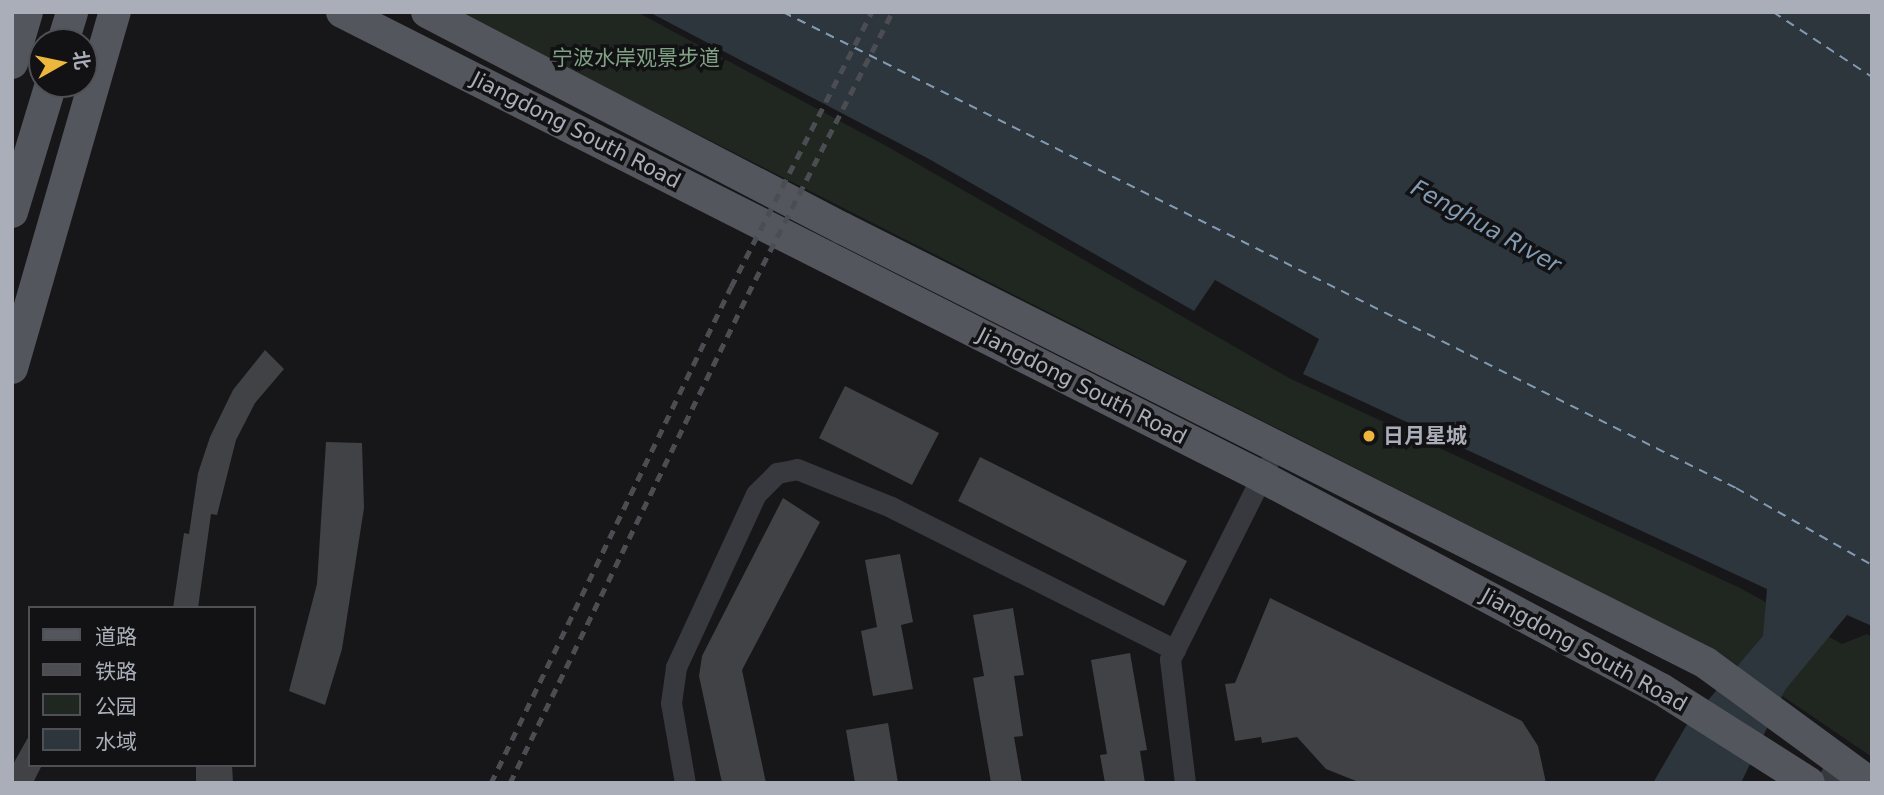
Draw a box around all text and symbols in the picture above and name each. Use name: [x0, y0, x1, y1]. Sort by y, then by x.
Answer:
north arrow: [28, 28, 98, 98]
park label: 宁波水岸观景步道: [552, 45, 720, 71]
text: 北: [69, 49, 94, 71]
street label: Jiangdong South Road: [467, 66, 685, 194]
water label: Fenghua Rıver: [1406, 174, 1566, 278]
street label: Jiangdong South Road: [973, 322, 1191, 450]
place label: 日月星城: [1383, 423, 1467, 449]
marker: 日月星城: [1361, 428, 1377, 444]
street label: Jiangdong South Road: [1477, 583, 1691, 717]
legend: [28, 606, 256, 767]
text: 道路: [95, 625, 137, 649]
text: 铁路: [95, 660, 137, 684]
text: 公园: [95, 695, 137, 719]
text: 水域: [95, 730, 137, 754]

